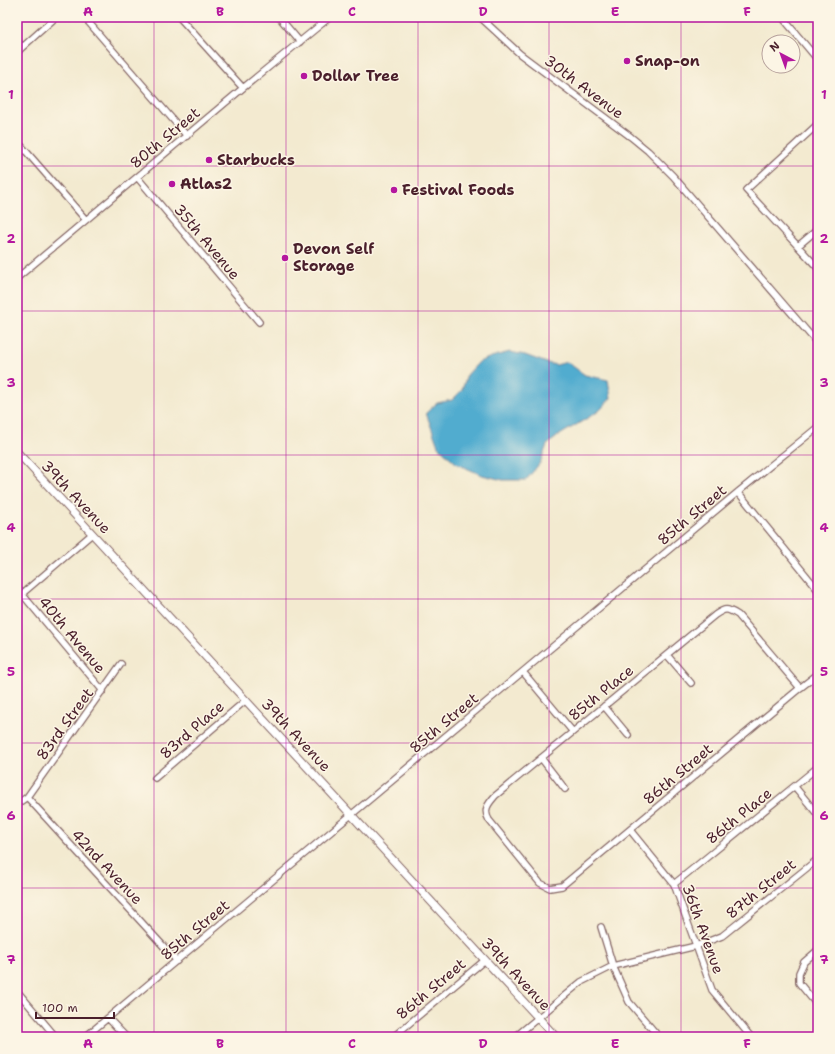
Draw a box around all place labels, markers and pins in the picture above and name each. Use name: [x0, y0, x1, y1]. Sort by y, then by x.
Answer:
place label: Snap-on: [635, 51, 700, 71]
marker: Snap-on: [622, 56, 632, 66]
place label: Dollar Tree: [312, 66, 399, 86]
marker: Dollar Tree: [299, 71, 309, 81]
place label: Starbucks: [217, 150, 295, 170]
marker: Starbucks: [204, 155, 214, 165]
place label: Atlas2: [180, 174, 233, 194]
marker: Atlas2: [167, 179, 177, 189]
place label: Festival Foods: [402, 180, 515, 200]
marker: Festival Foods: [389, 185, 399, 195]
place label: Devon Self Storage: [293, 239, 374, 276]
marker: Devon Self Storage: [280, 253, 290, 263]

